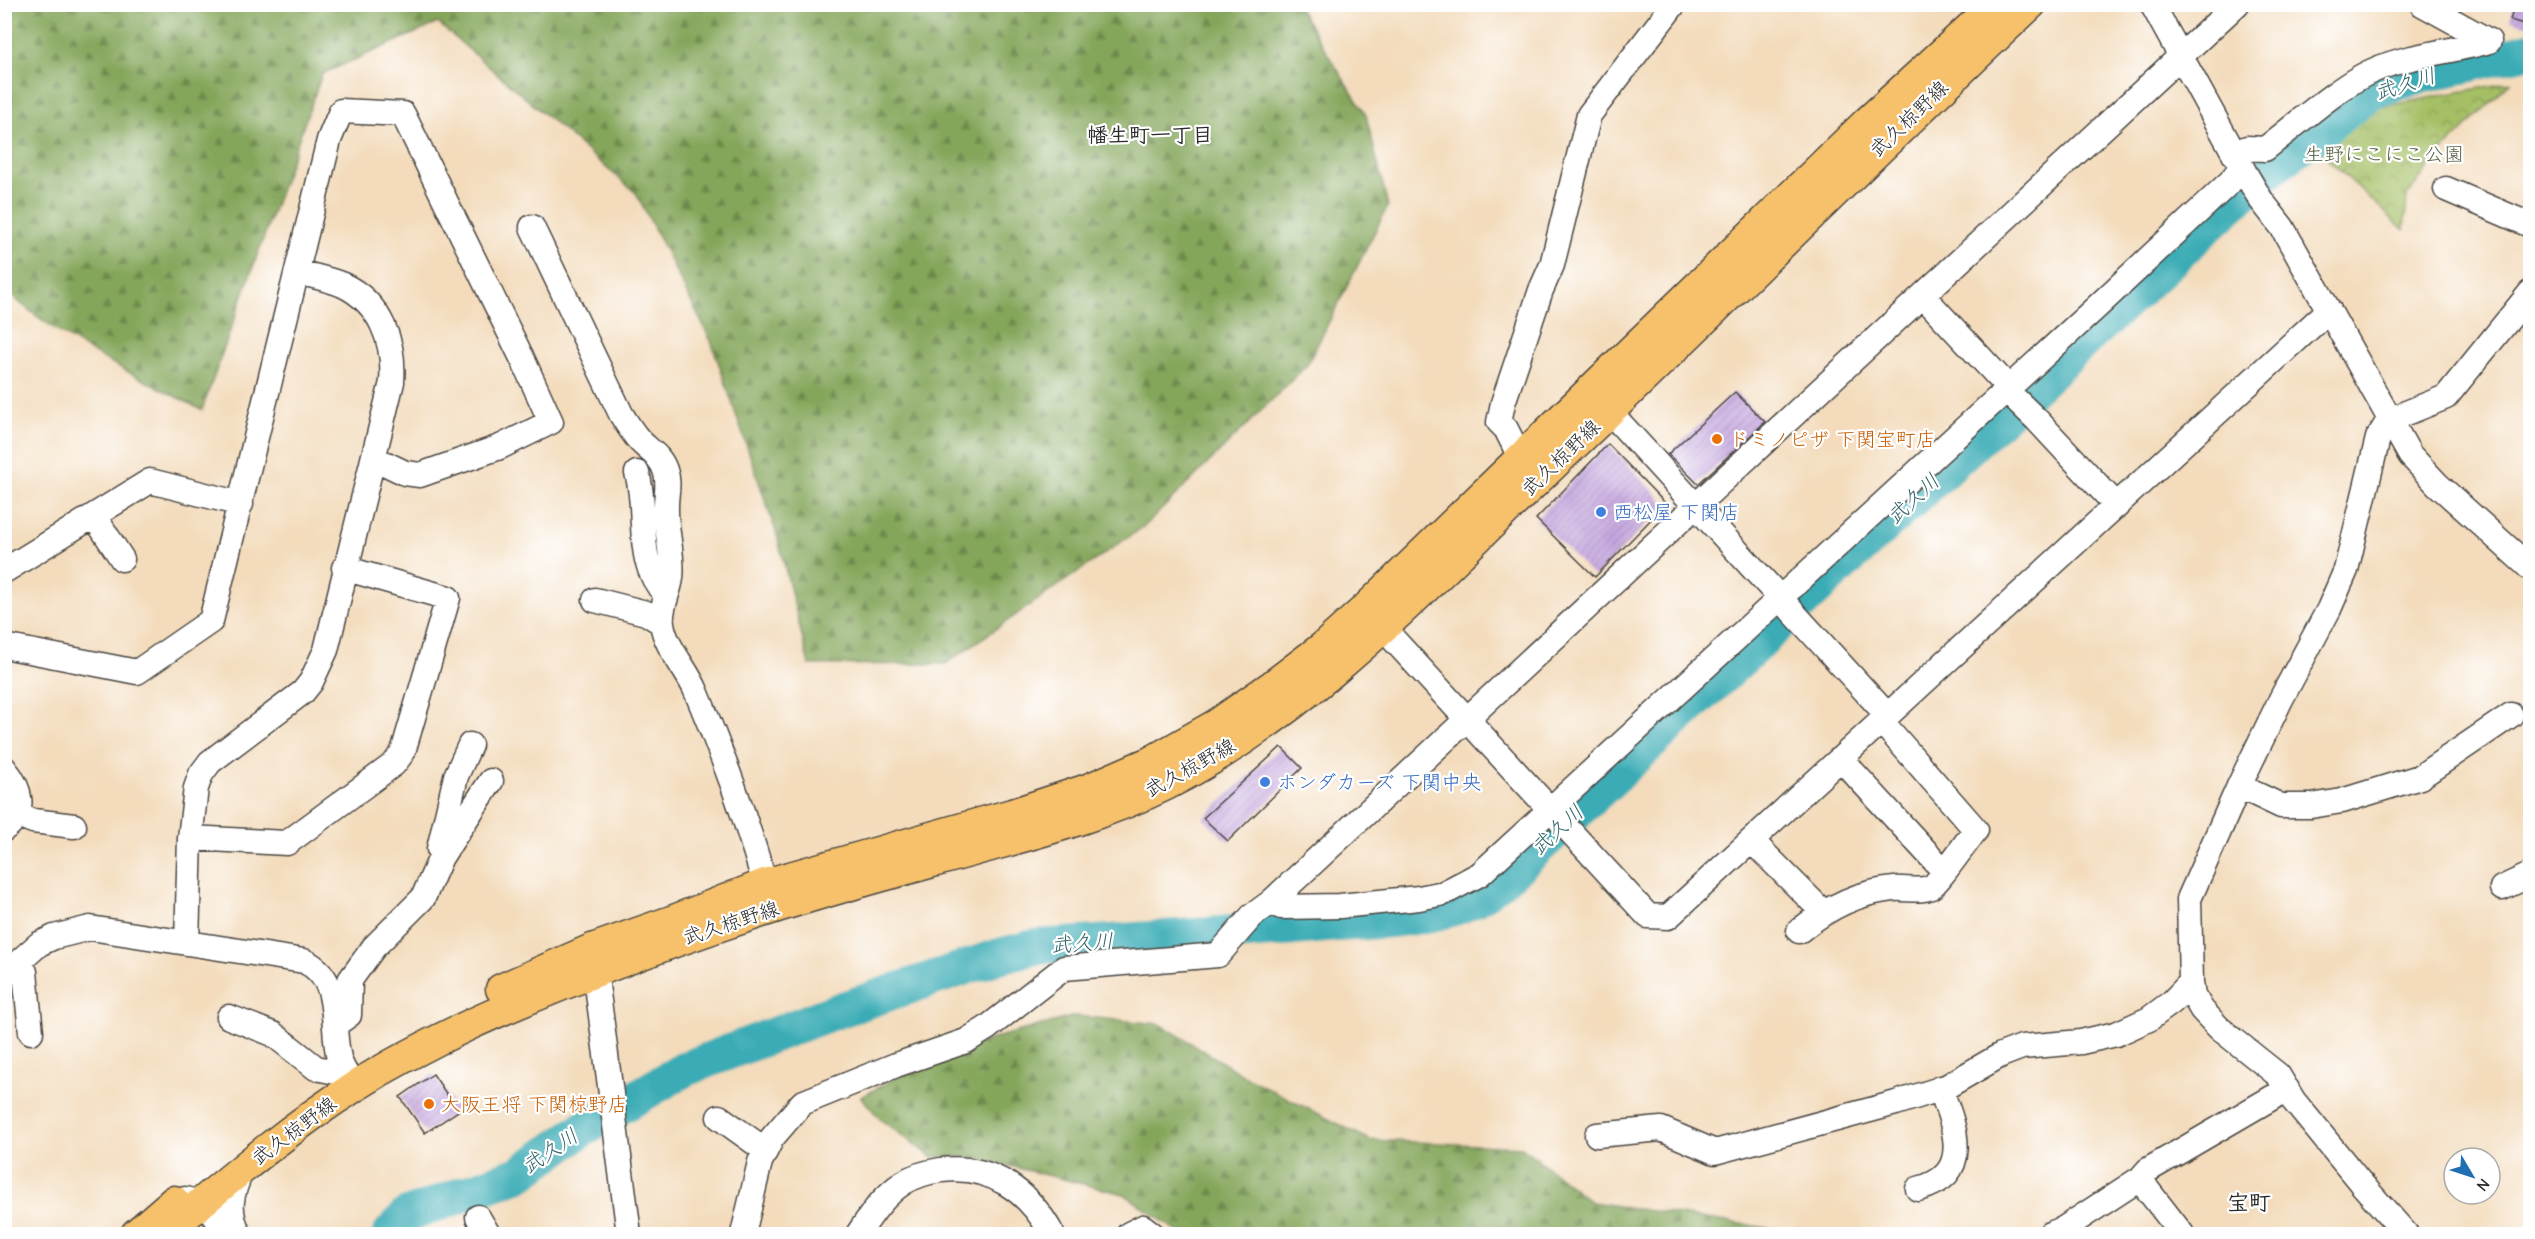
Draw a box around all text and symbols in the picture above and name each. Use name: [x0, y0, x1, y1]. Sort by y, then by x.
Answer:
water label: 武久川: [2371, 63, 2439, 105]
street label: 武久椋野線: [1865, 76, 1953, 162]
district label: 幡生町一丁目: [1087, 123, 1213, 147]
park label: 生野にこにこ公園: [2304, 143, 2464, 166]
street label: 武久椋野線: [1517, 415, 1605, 501]
place label: ドミノピザ 下関宝町店: [1729, 428, 1936, 451]
marker: ドミノピザ 下関宝町店: [1710, 432, 1724, 446]
water label: 武久川: [1882, 469, 1944, 529]
place label: 西松屋 下関店: [1613, 501, 1740, 524]
marker: 西松屋 下関店: [1594, 505, 1608, 519]
street label: 武久椋野線: [1141, 734, 1239, 802]
place label: ホンダカーズ 下関中央: [1277, 771, 1481, 794]
marker: ホンダカーズ 下関中央: [1258, 775, 1272, 789]
water label: 武久川: [1526, 800, 1588, 860]
street label: 武久椋野線: [680, 897, 782, 949]
water label: 武久川: [1050, 929, 1114, 957]
street label: 武久椋野線: [247, 1092, 341, 1170]
place label: 大阪王将 下関椋野店: [441, 1093, 628, 1116]
marker: 大阪王将 下関椋野店: [422, 1097, 436, 1111]
water label: 武久川: [517, 1123, 583, 1179]
north arrow: [2442, 1146, 2502, 1206]
text: N: [2473, 1175, 2493, 1195]
district label: 宝町: [2227, 1190, 2271, 1216]

